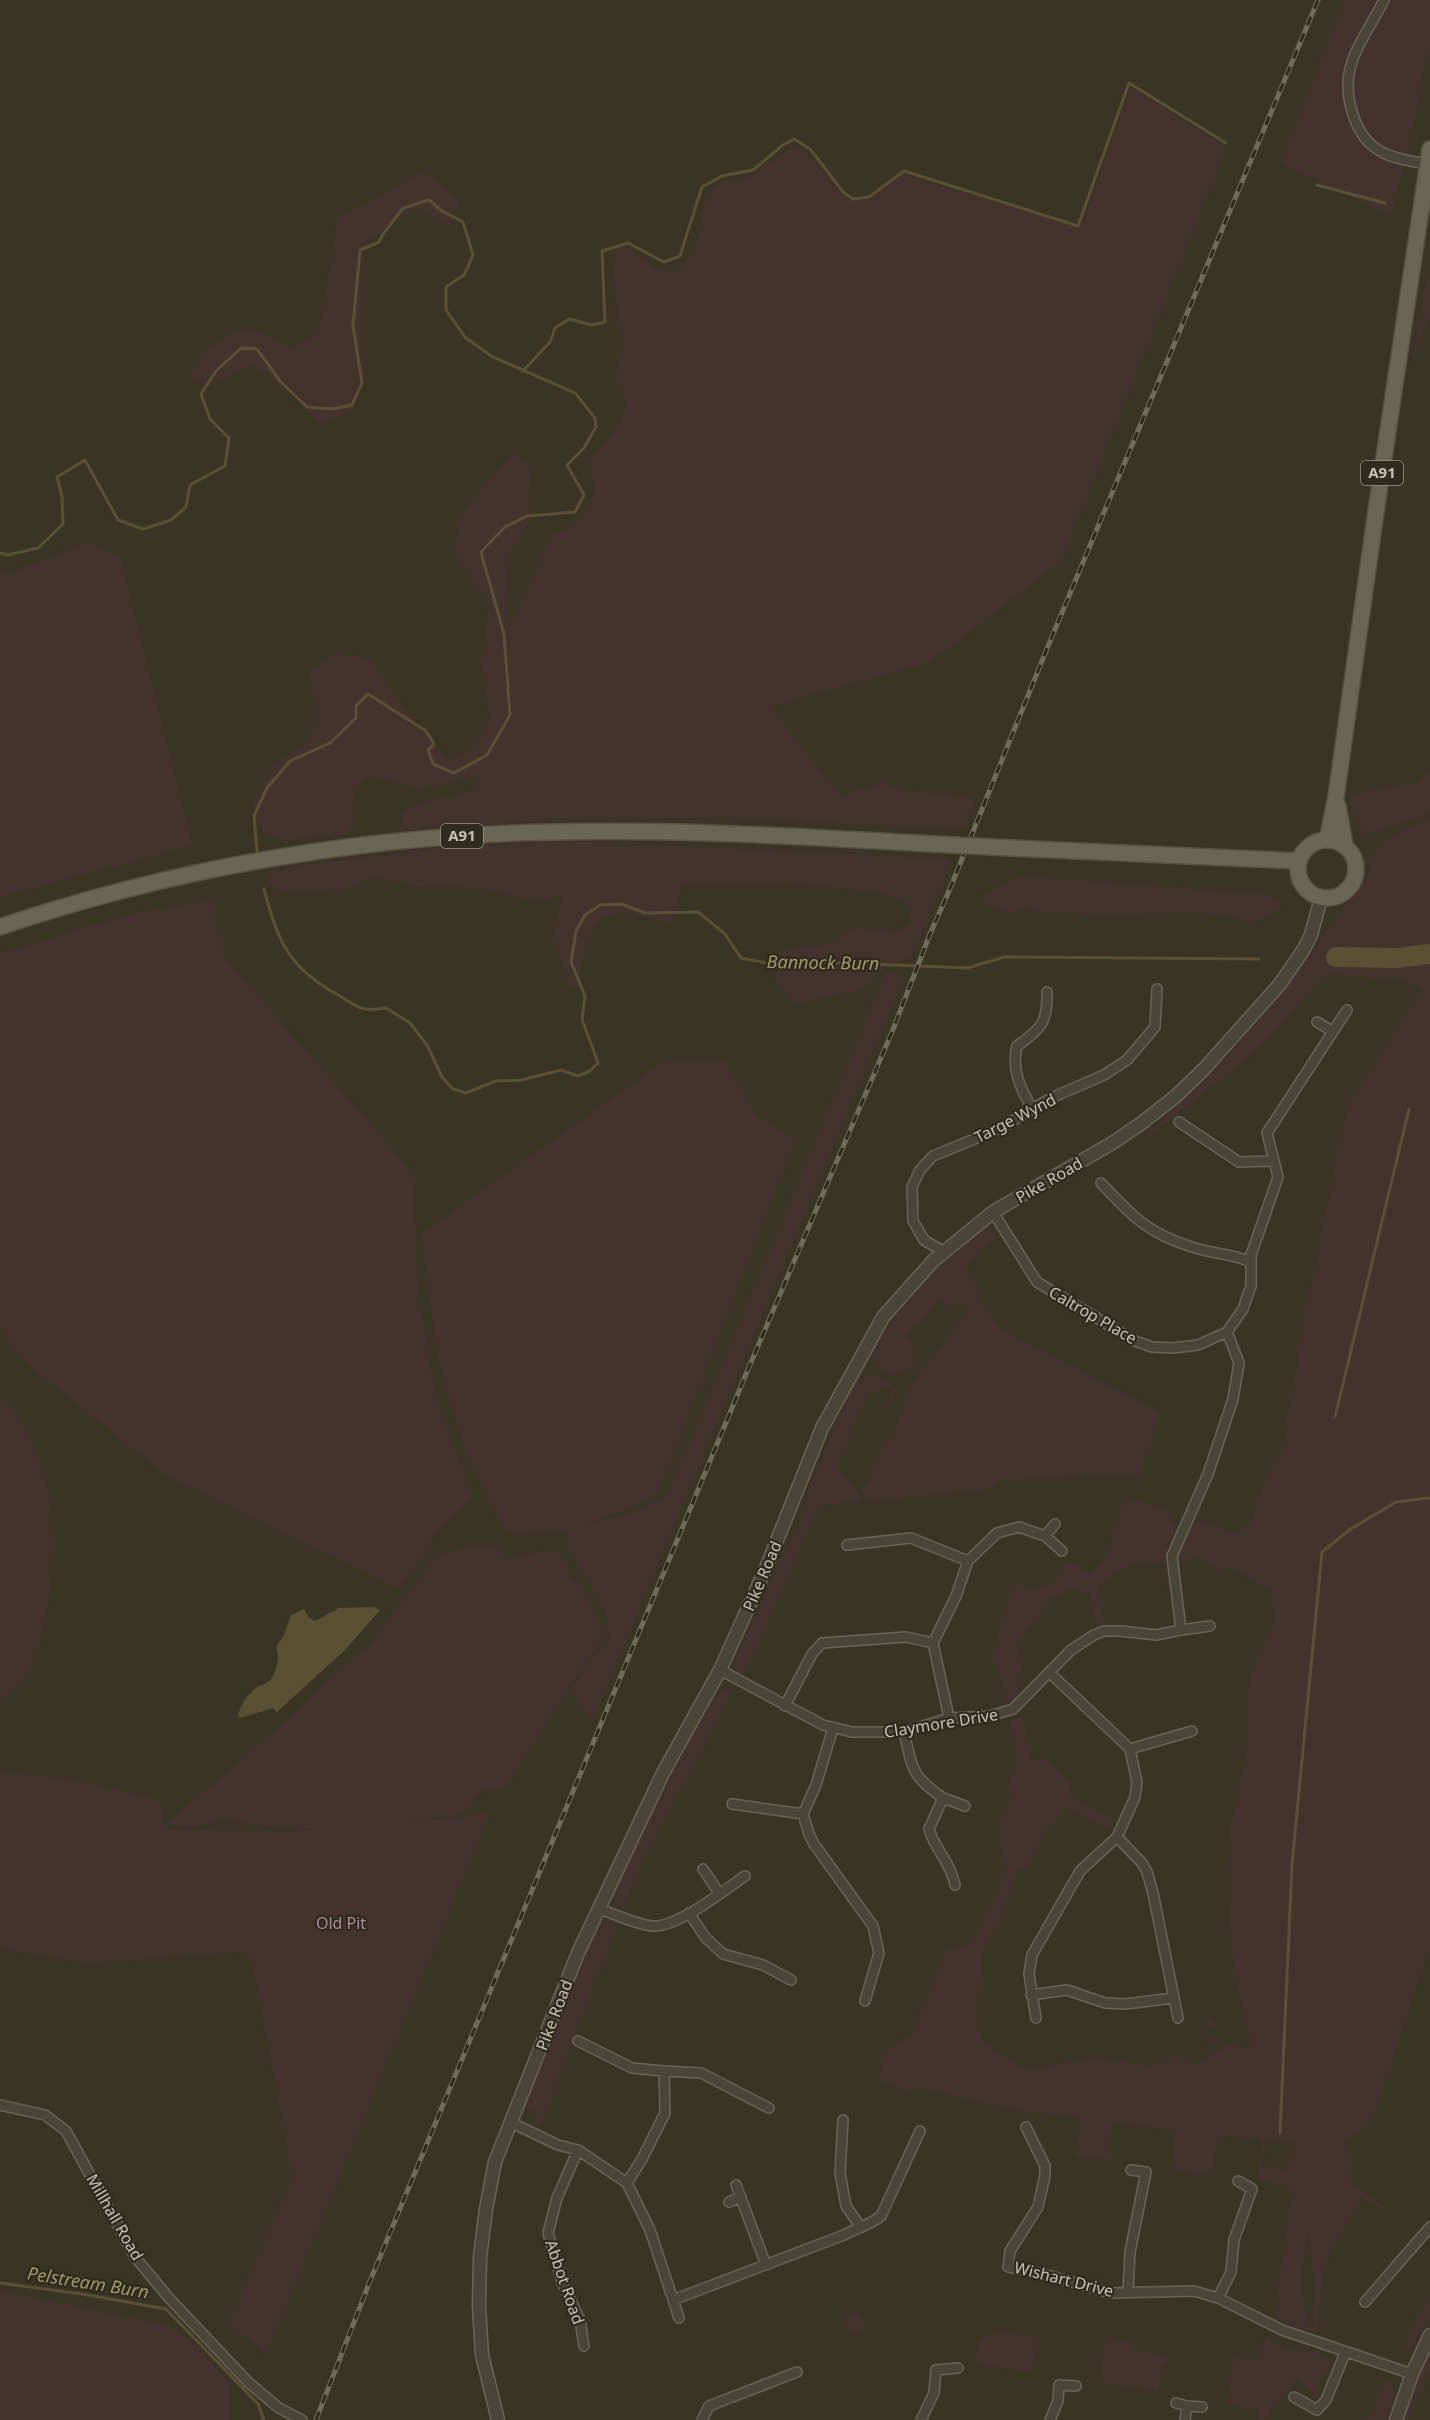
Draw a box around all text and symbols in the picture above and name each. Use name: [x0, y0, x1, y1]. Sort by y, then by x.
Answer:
road number: A91: [1361, 461, 1403, 485]
road number: A91: [441, 824, 483, 848]
water label: Bannock Burn: [767, 949, 879, 975]
street label: Targe Wynd: [970, 1088, 1060, 1148]
street label: Pike Road: [1011, 1152, 1087, 1208]
street label: Caltrop Place: [1045, 1281, 1141, 1349]
street label: Pike Road: [737, 1538, 787, 1614]
street label: Claymore Drive: [882, 1703, 1000, 1743]
park label: Old Pit: [316, 1912, 366, 1934]
street label: Pike Road: [530, 1977, 578, 2053]
street label: Millhall Road: [81, 2170, 149, 2264]
street label: Abbot Road: [540, 2237, 590, 2327]
street label: Wishart Drive: [1012, 2256, 1116, 2302]
water label: Pelstream Burn: [26, 2261, 151, 2303]

